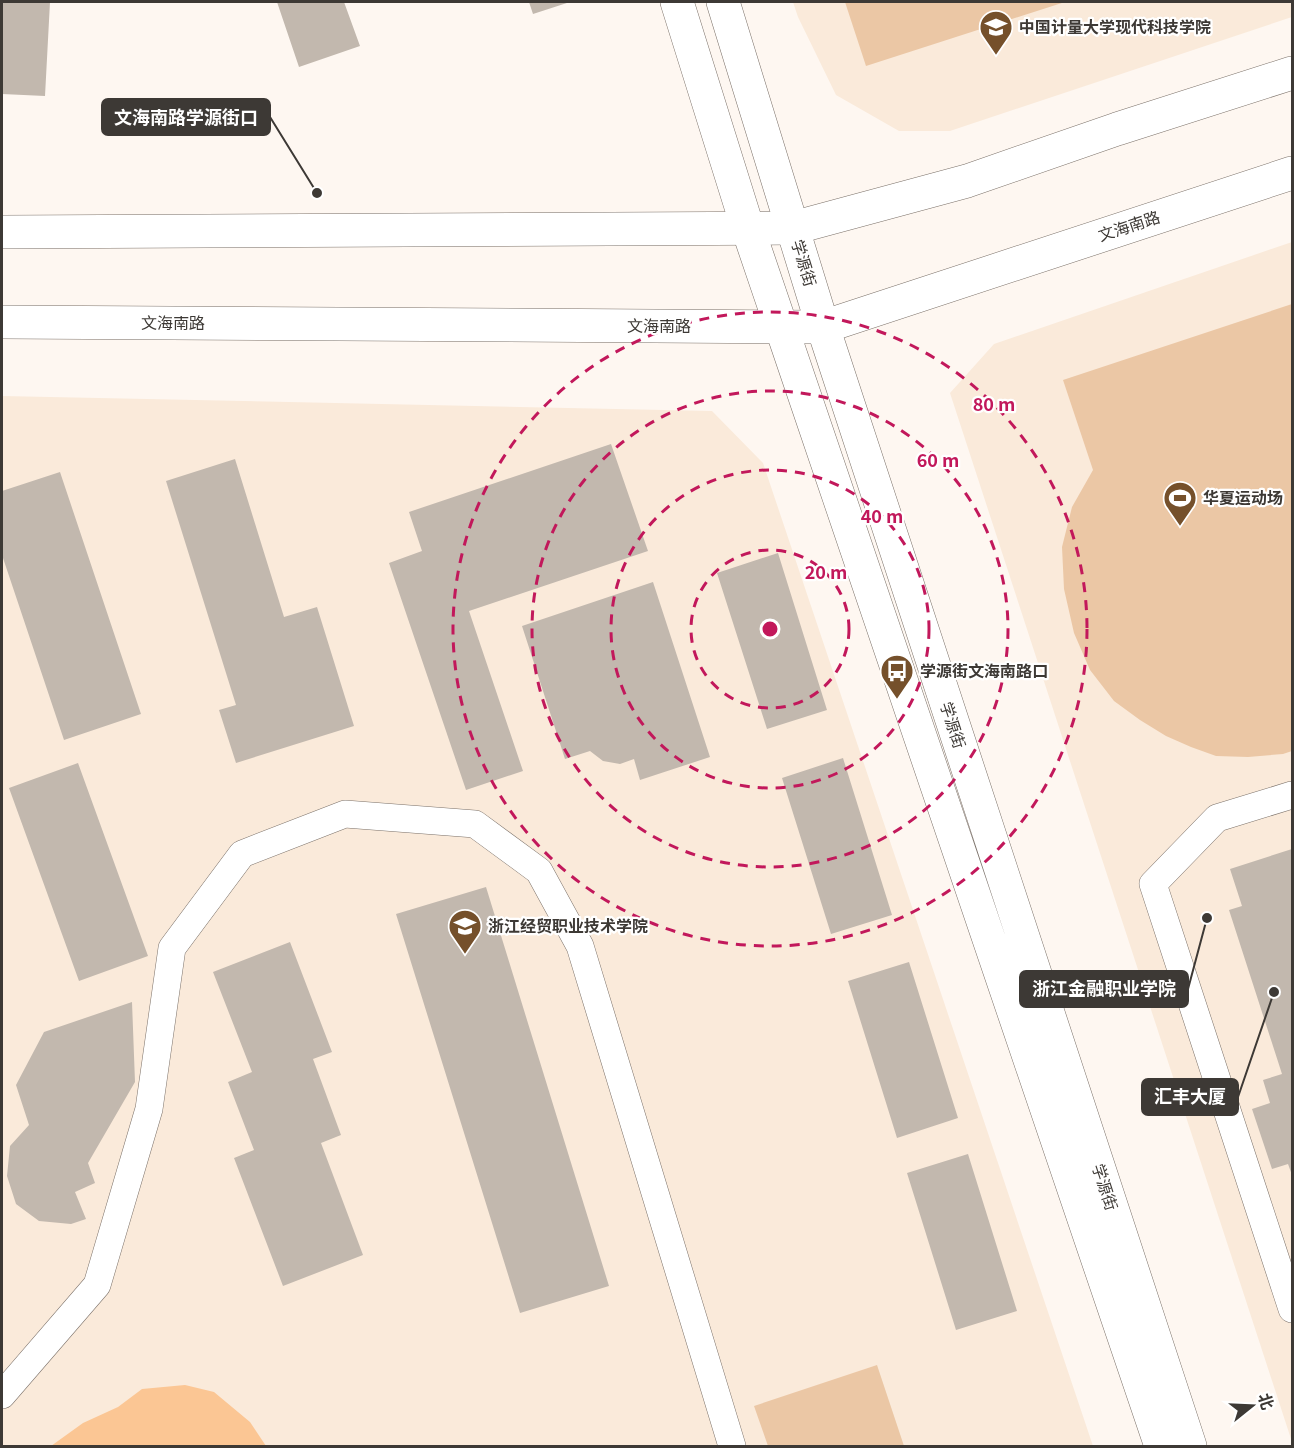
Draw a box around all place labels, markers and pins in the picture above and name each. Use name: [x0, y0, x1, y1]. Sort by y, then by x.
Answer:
school or university icon: 中国计量大学现代科技学院: [978, 9, 1014, 56]
place label: 中国计量大学现代科技学院: [1019, 14, 1211, 38]
callout: 文海南路学源街口: [102, 99, 270, 135]
sports icon: 华夏运动场: [1162, 480, 1198, 527]
place label: 华夏运动场: [1203, 485, 1283, 509]
centre of rings: [760, 619, 780, 639]
bus stop icon: 学源街文海南路口: [879, 653, 915, 700]
place label: 学源街文海南路口: [920, 658, 1048, 682]
school or university icon: 浙江经贸职业技术学院: [447, 908, 483, 955]
place label: 浙江经贸职业技术学院: [488, 913, 648, 937]
callout: 浙江金融职业学院: [1020, 971, 1188, 1007]
callout: 汇丰大厦: [1142, 1079, 1238, 1115]

